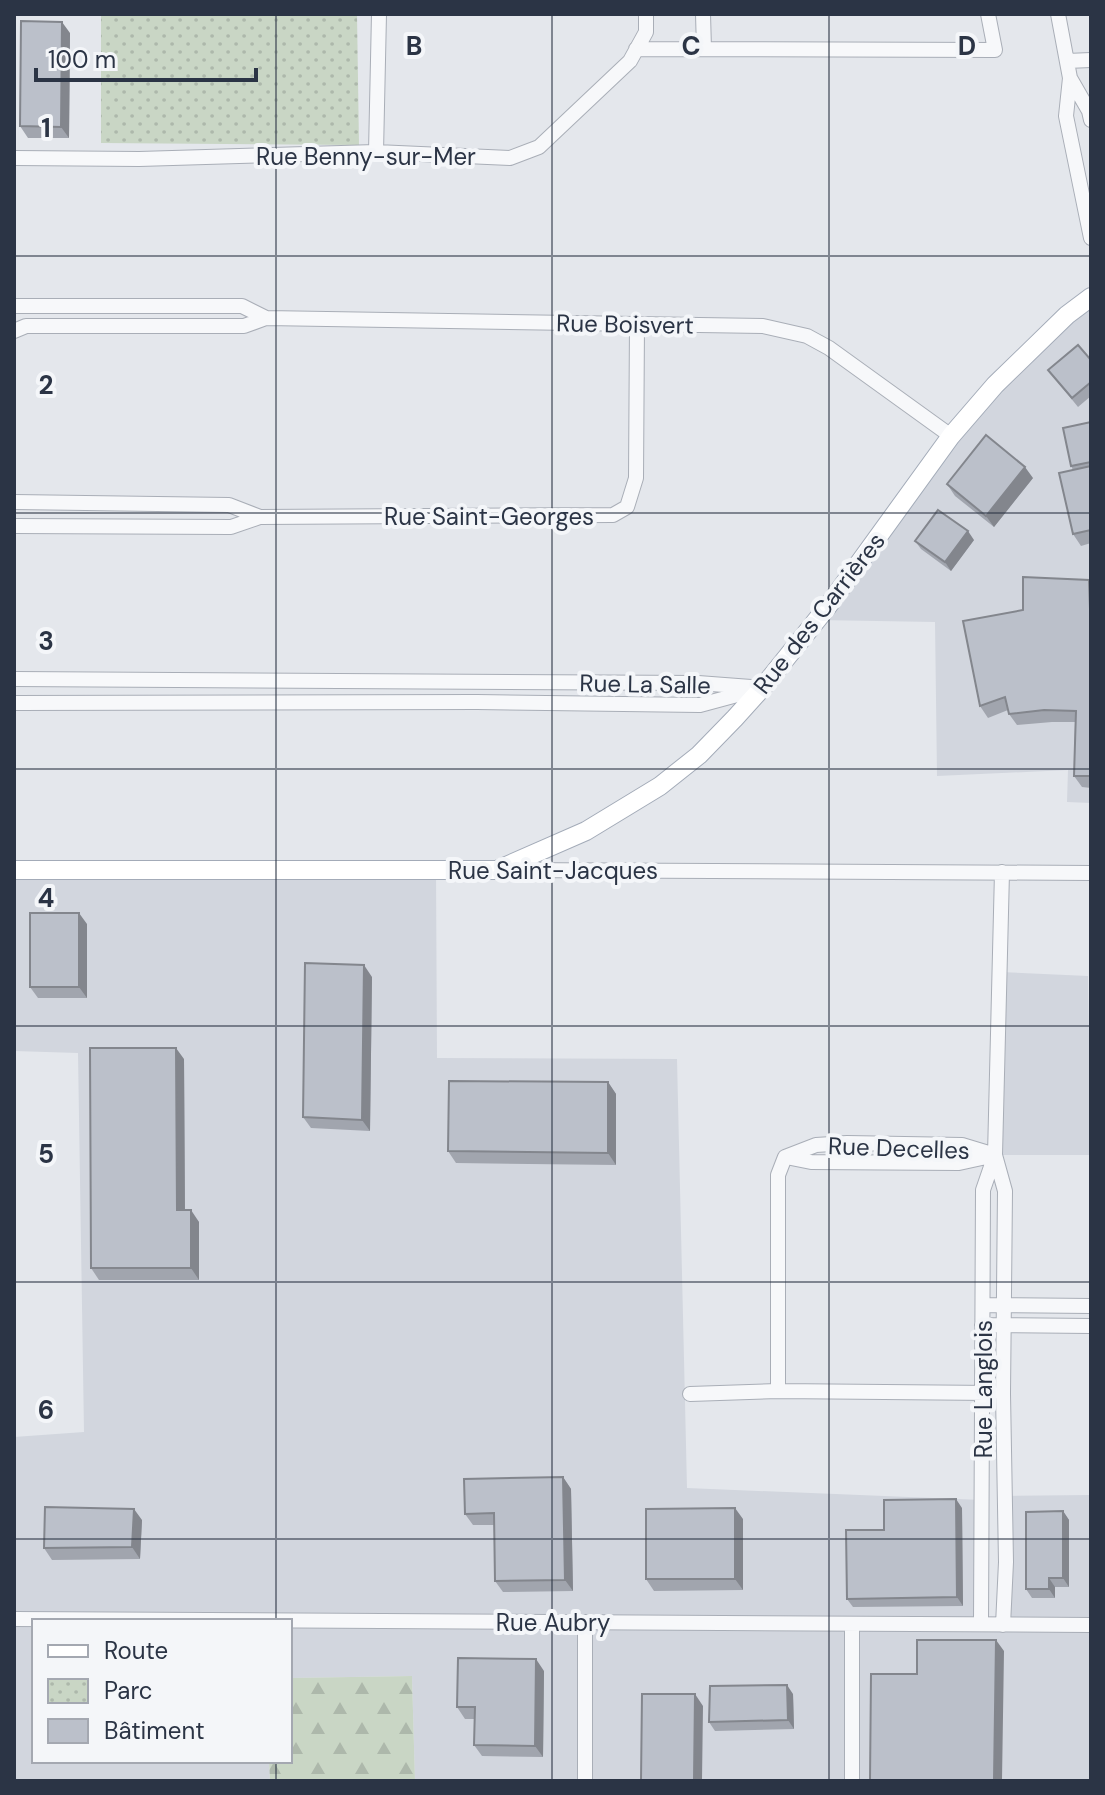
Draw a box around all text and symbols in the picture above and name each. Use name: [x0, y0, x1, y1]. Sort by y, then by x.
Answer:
text: B: [406, 29, 422, 63]
text: C: [681, 29, 701, 63]
text: D: [958, 29, 976, 63]
scale bar: [36, 32, 256, 82]
text: 100 m: [48, 44, 116, 75]
text: 1: [41, 111, 51, 145]
street label: Rue Benny-sur-Mer: [256, 141, 476, 172]
street label: Rue Boisvert: [556, 307, 694, 341]
text: 2: [38, 368, 54, 402]
street label: Rue Saint-Georges: [384, 501, 594, 532]
street label: Rue des Carrières: [746, 526, 892, 700]
text: 3: [38, 624, 54, 658]
street label: Rue La Salle: [579, 667, 711, 701]
street label: Rue Saint-Jacques: [448, 855, 658, 886]
text: 4: [38, 881, 54, 915]
street label: Rue Decelles: [828, 1130, 970, 1166]
text: 5: [38, 1137, 54, 1171]
street label: Rue Langlois: [968, 1320, 999, 1458]
text: 6: [38, 1393, 54, 1427]
street label: Rue Aubry: [496, 1607, 610, 1638]
legend: [32, 1619, 292, 1763]
text: Route: [104, 1635, 168, 1666]
text: Parc: [104, 1675, 153, 1706]
text: Bâtiment: [104, 1715, 205, 1746]

